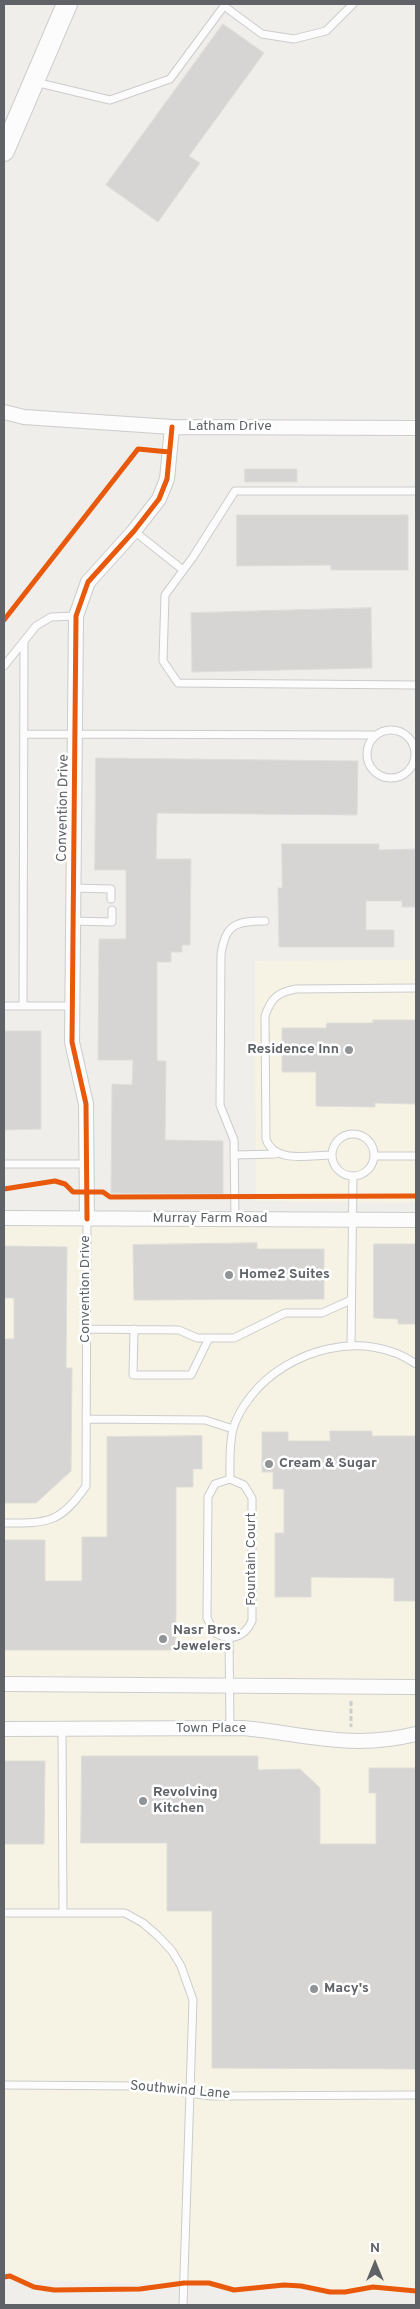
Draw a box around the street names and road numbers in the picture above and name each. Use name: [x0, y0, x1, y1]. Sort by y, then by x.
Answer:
street label: Latham Drive: [188, 419, 272, 435]
street label: Convention Drive: [55, 754, 73, 862]
street label: Murray Farm Road: [152, 1211, 268, 1227]
street label: Convention Drive: [78, 1235, 94, 1343]
street label: Fountain Court: [244, 1512, 260, 1606]
street label: Town Place: [176, 1721, 246, 1737]
street label: Southwind Lane: [129, 2078, 231, 2104]

